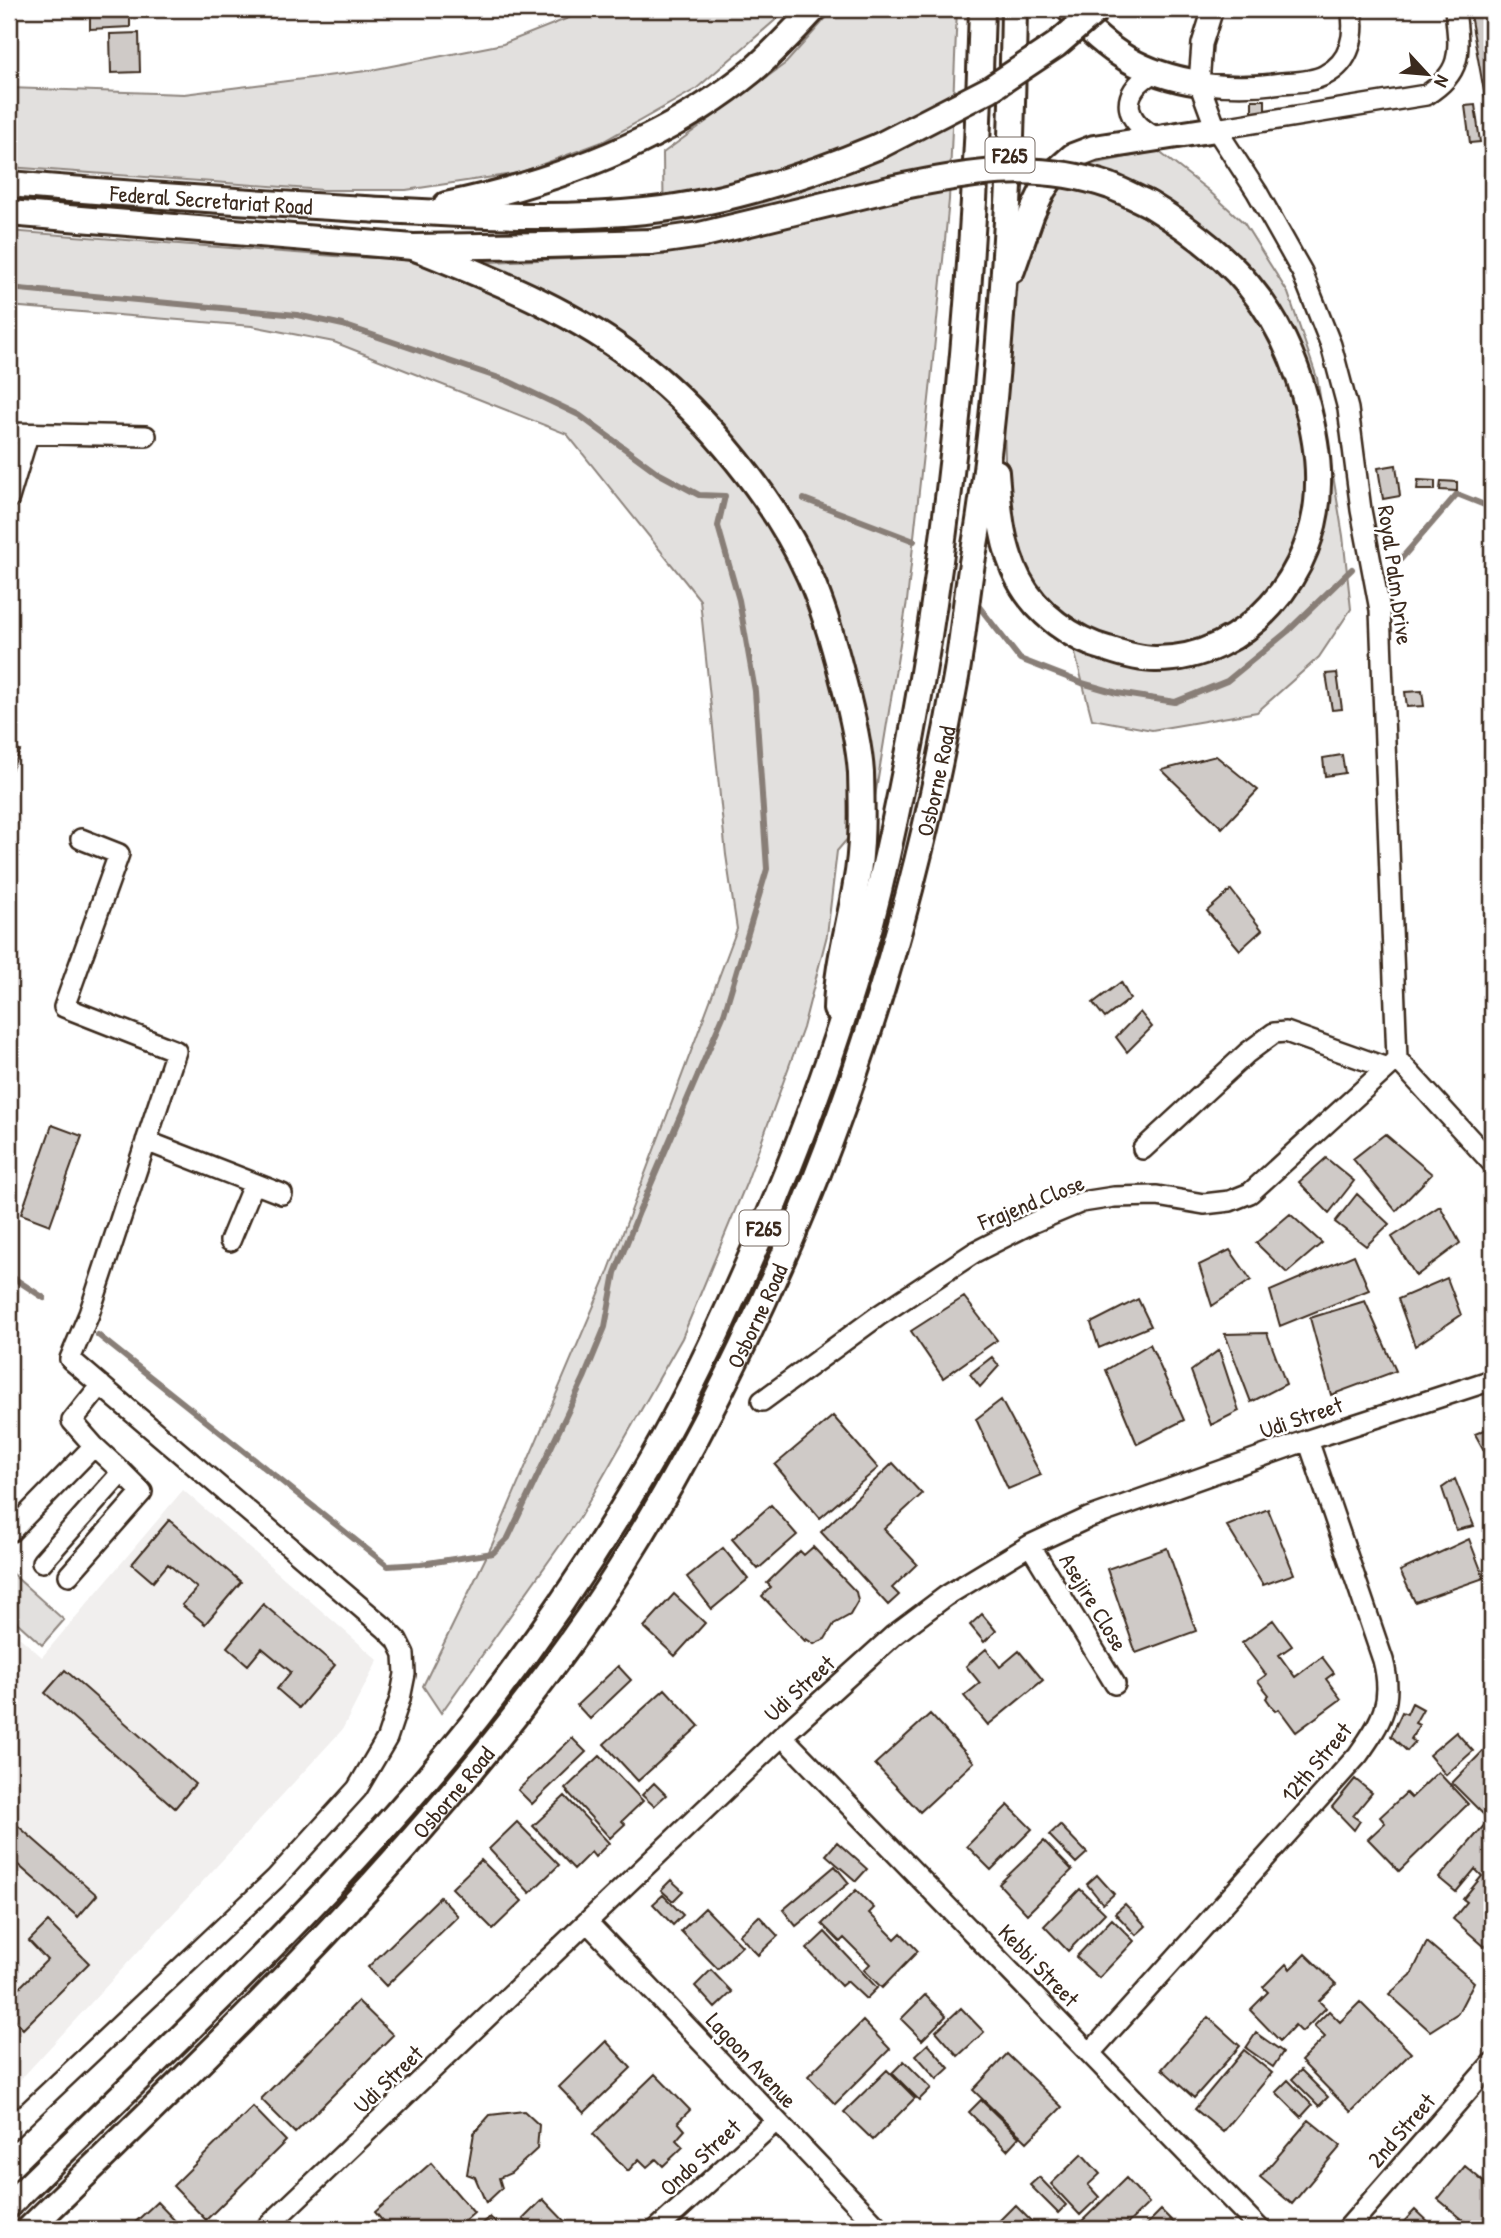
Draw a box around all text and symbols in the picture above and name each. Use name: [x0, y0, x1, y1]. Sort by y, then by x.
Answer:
north arrow: [1392, 38, 1462, 108]
text: N: [1428, 71, 1456, 92]
road number: F265: [986, 138, 1034, 172]
street label: Federal Secretariat Road: [108, 177, 314, 221]
street label: Royal Palm Drive: [1371, 503, 1421, 647]
street label: Osborne Road: [908, 723, 962, 839]
street label: Frajend Close: [972, 1167, 1089, 1238]
road number: F265: [740, 1210, 788, 1246]
street label: Osborne Road: [719, 1259, 794, 1373]
street label: Udi Street: [1255, 1388, 1348, 1446]
street label: Asejire Close: [1053, 1547, 1135, 1657]
street label: Udi Street: [757, 1647, 842, 1728]
street label: 12th Street: [1273, 1715, 1359, 1809]
street label: Osborne Road: [405, 1739, 501, 1845]
street label: Kebbi Street: [992, 1917, 1087, 2014]
street label: Lagoon Avenue: [700, 2005, 804, 2115]
street label: Udi Street: [346, 2037, 430, 2120]
street label: 2nd Street: [1360, 2085, 1443, 2174]
street label: Ondo Street: [653, 2111, 748, 2203]

